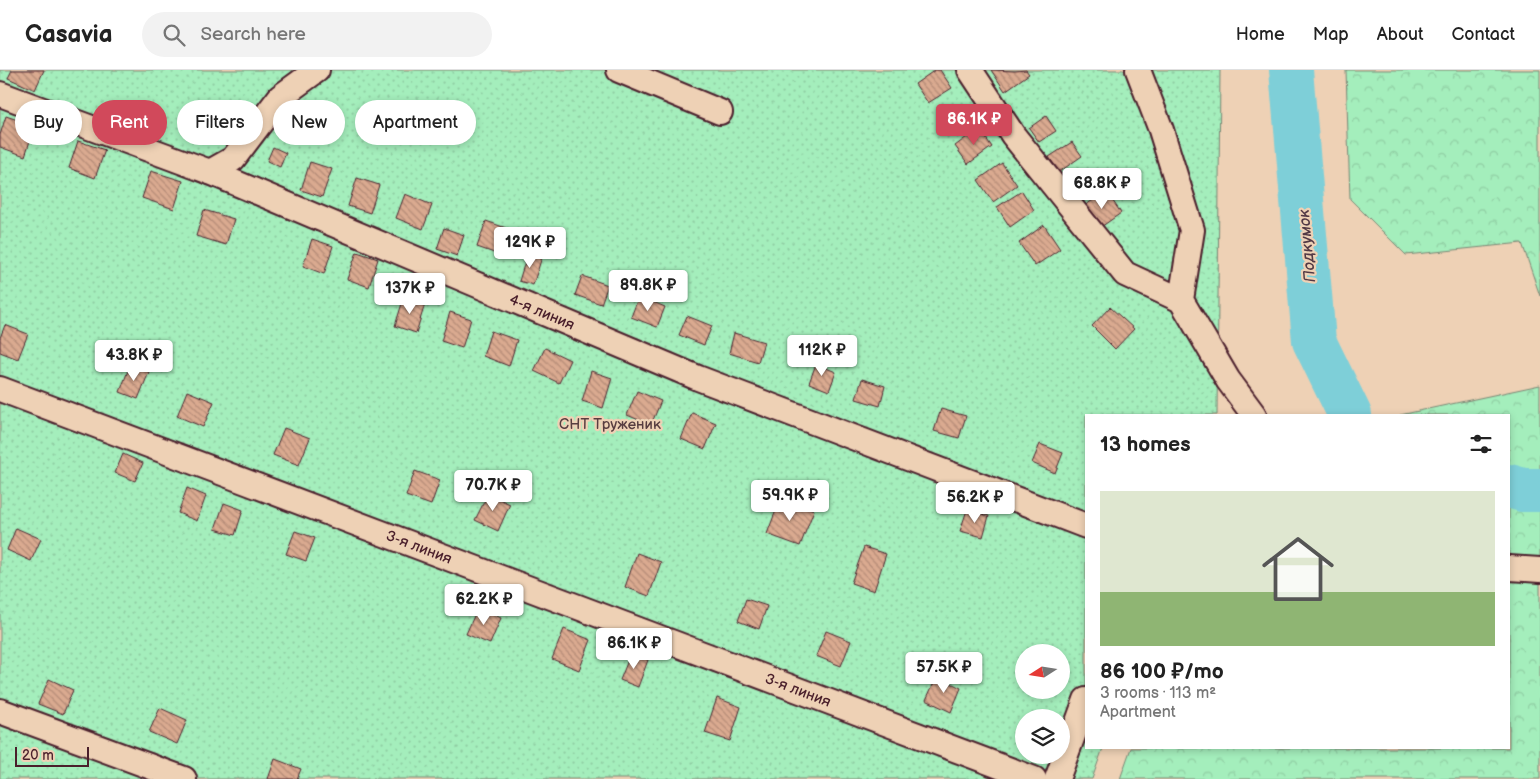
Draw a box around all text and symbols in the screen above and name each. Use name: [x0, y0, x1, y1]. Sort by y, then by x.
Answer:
search box: [142, 12, 492, 57]
text: Casavia: [25, 20, 112, 49]
icon: search: [160, 21, 188, 49]
text: Search here: [200, 23, 306, 46]
text: Home: [1236, 24, 1285, 45]
text: Map: [1313, 24, 1349, 45]
text: About: [1377, 24, 1424, 45]
text: Contact: [1452, 24, 1515, 45]
chip: Buy: [15, 100, 82, 145]
chip: Rent: [92, 100, 167, 145]
chip: Filters: [177, 100, 263, 145]
chip: New: [273, 100, 345, 145]
chip: Apartment: [355, 100, 476, 145]
pin: 86.1K ₽: [928, 104, 1020, 146]
text: 86.1K ₽: [947, 110, 1001, 129]
pin: 68.8K ₽: [1056, 168, 1148, 210]
text: 68.8K ₽: [1074, 174, 1130, 193]
water label: Подкумок: [1295, 208, 1320, 283]
pin: 129K ₽: [489, 226, 571, 269]
text: 129K ₽: [505, 233, 555, 252]
pin: 89.8K ₽: [602, 270, 694, 312]
pin: 137K ₽: [369, 272, 451, 315]
text: 89.8K ₽: [620, 276, 676, 295]
text: 137K ₽: [385, 279, 435, 298]
street label: 4-я линия: [506, 290, 577, 335]
pin: 112K ₽: [781, 334, 863, 377]
pin: 43.8K ₽: [88, 340, 180, 382]
text: 112K ₽: [798, 341, 846, 360]
text: 43.8K ₽: [106, 346, 162, 365]
park label: СНТ Труженик: [559, 415, 661, 434]
icon: filters: [1467, 430, 1495, 458]
text: 13 homes: [1100, 432, 1191, 457]
pin: 70.7K ₽: [447, 470, 539, 512]
text: 70.7K ₽: [465, 476, 521, 495]
pin: 59.9K ₽: [744, 480, 836, 522]
pin: 56.2K ₽: [929, 482, 1021, 524]
text: 59.9K ₽: [762, 486, 818, 505]
text: 56.2K ₽: [947, 488, 1003, 507]
icon: home: [1253, 524, 1343, 614]
street label: 3-я линия: [383, 526, 455, 569]
pin: 62.2K ₽: [438, 584, 530, 626]
text: 62.2K ₽: [456, 590, 512, 609]
pin: 86.1K ₽: [588, 628, 680, 670]
text: 86.1K ₽: [607, 634, 661, 653]
north arrow: [1015, 644, 1070, 699]
map controls: [1015, 644, 1070, 764]
pin: 57.5K ₽: [898, 652, 990, 694]
text: 57.5K ₽: [916, 658, 972, 677]
text: 86 100 ₽/mo: [1100, 659, 1224, 684]
street label: 3-я линия: [762, 669, 834, 712]
text: 3 rooms · 113 m²: [1100, 684, 1216, 703]
text: Apartment: [1100, 703, 1176, 722]
button: layers: [1015, 709, 1070, 764]
scale bar: [15, 744, 89, 767]
text: 20 m: [22, 747, 54, 764]

